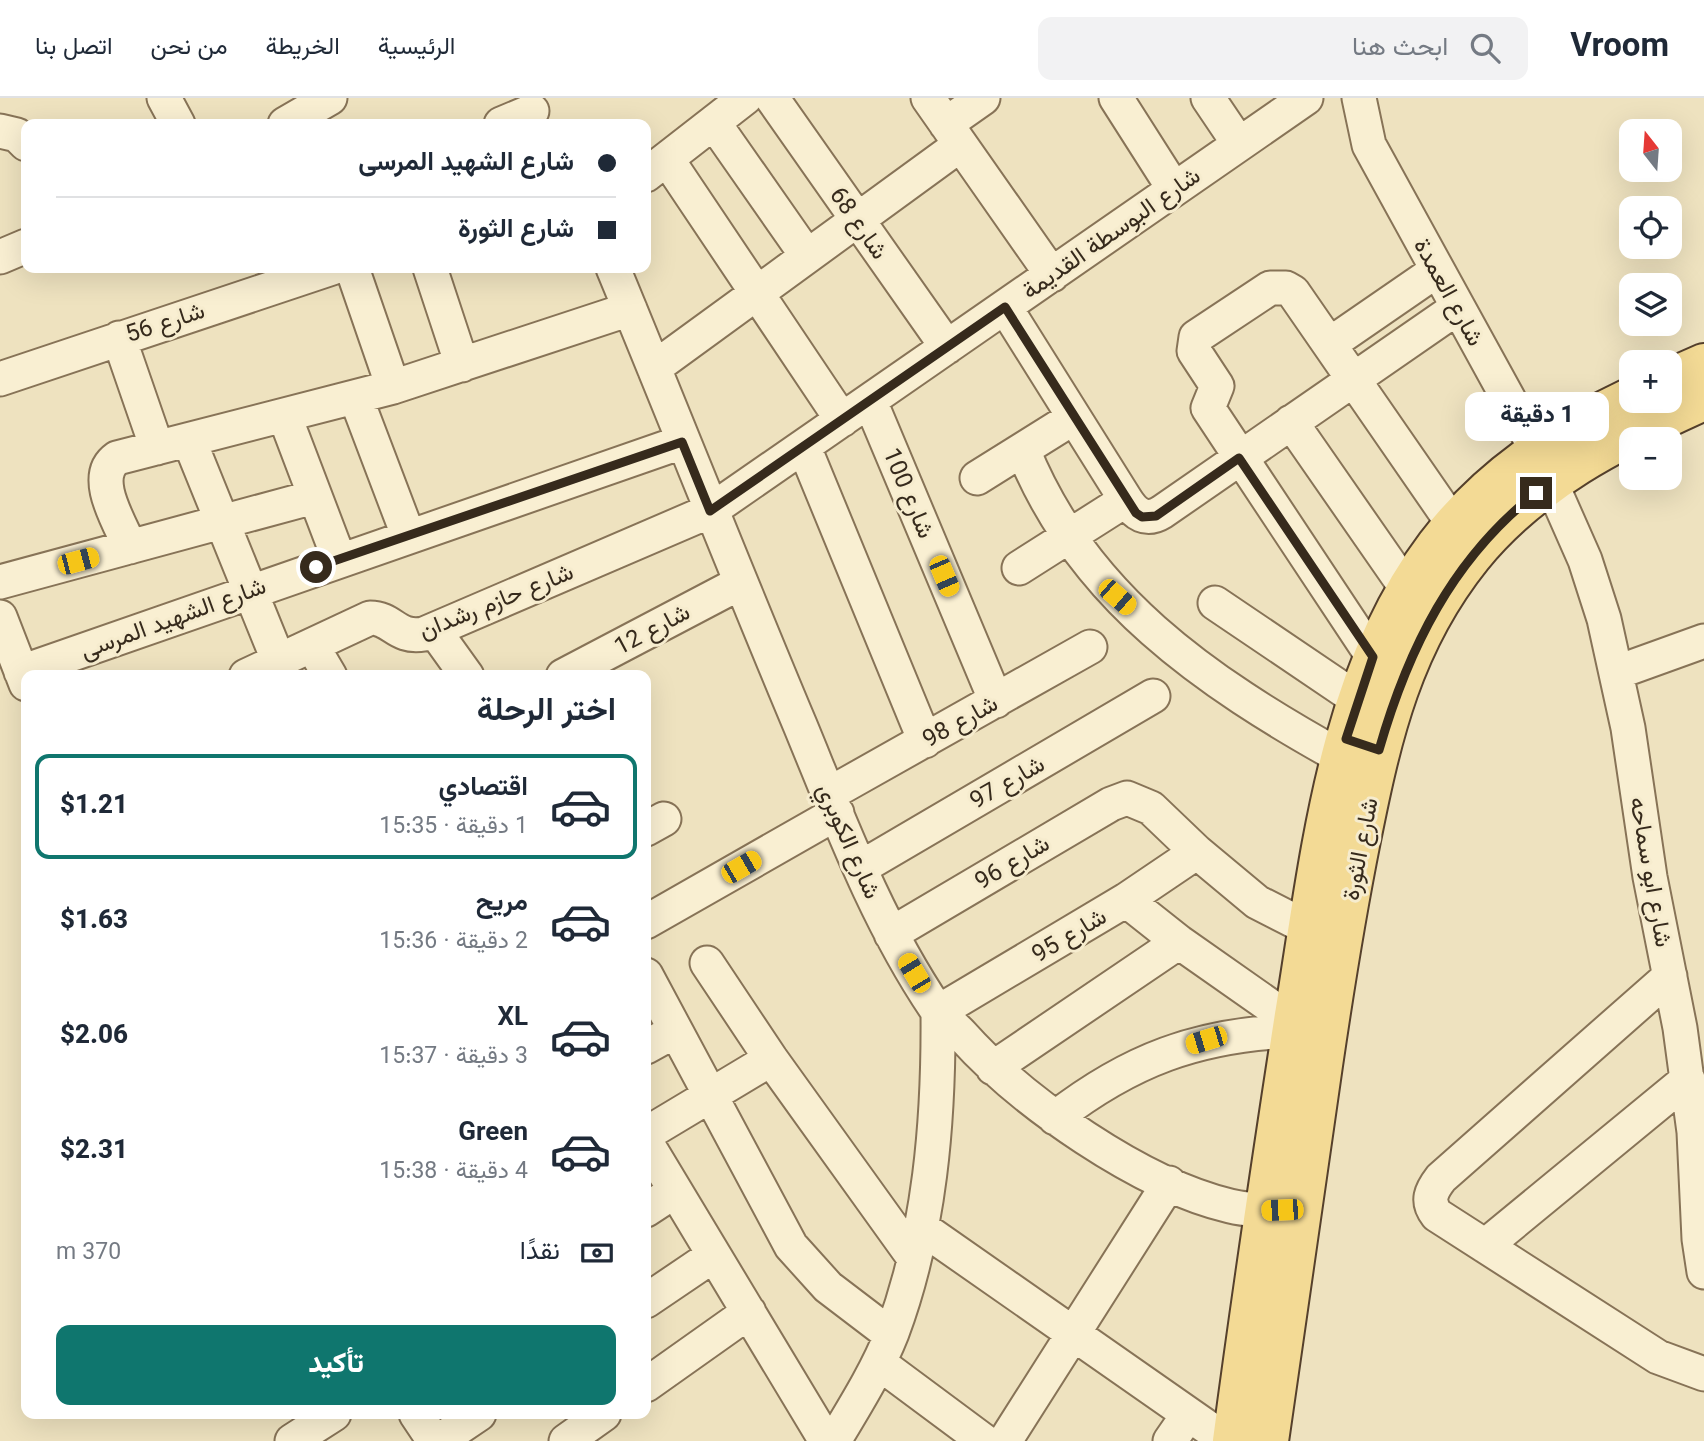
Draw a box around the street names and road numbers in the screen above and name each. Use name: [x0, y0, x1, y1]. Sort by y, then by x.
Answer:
street label: شارع البوسطة القديمة: [1015, 159, 1209, 311]
street label: شارع 68: [818, 180, 896, 269]
street label: شارع العمدة: [1402, 232, 1493, 354]
street label: شارع 56: [121, 293, 210, 355]
street label: شارع 100: [871, 443, 943, 545]
street label: شارع حازم رشدان: [414, 555, 580, 651]
street label: شارع الشهيد المرسى: [75, 569, 272, 671]
street label: شارع 12: [608, 595, 698, 667]
street label: شارع 98: [916, 686, 1006, 759]
street label: شارع 97: [963, 747, 1053, 821]
street label: شارع الكوبري: [805, 778, 890, 906]
street label: شارع ابو سماحه: [1617, 794, 1681, 950]
street label: شارع الثورة: [1333, 795, 1391, 904]
street label: شارع 96: [968, 826, 1058, 901]
street label: شارع 95: [1025, 899, 1115, 974]

